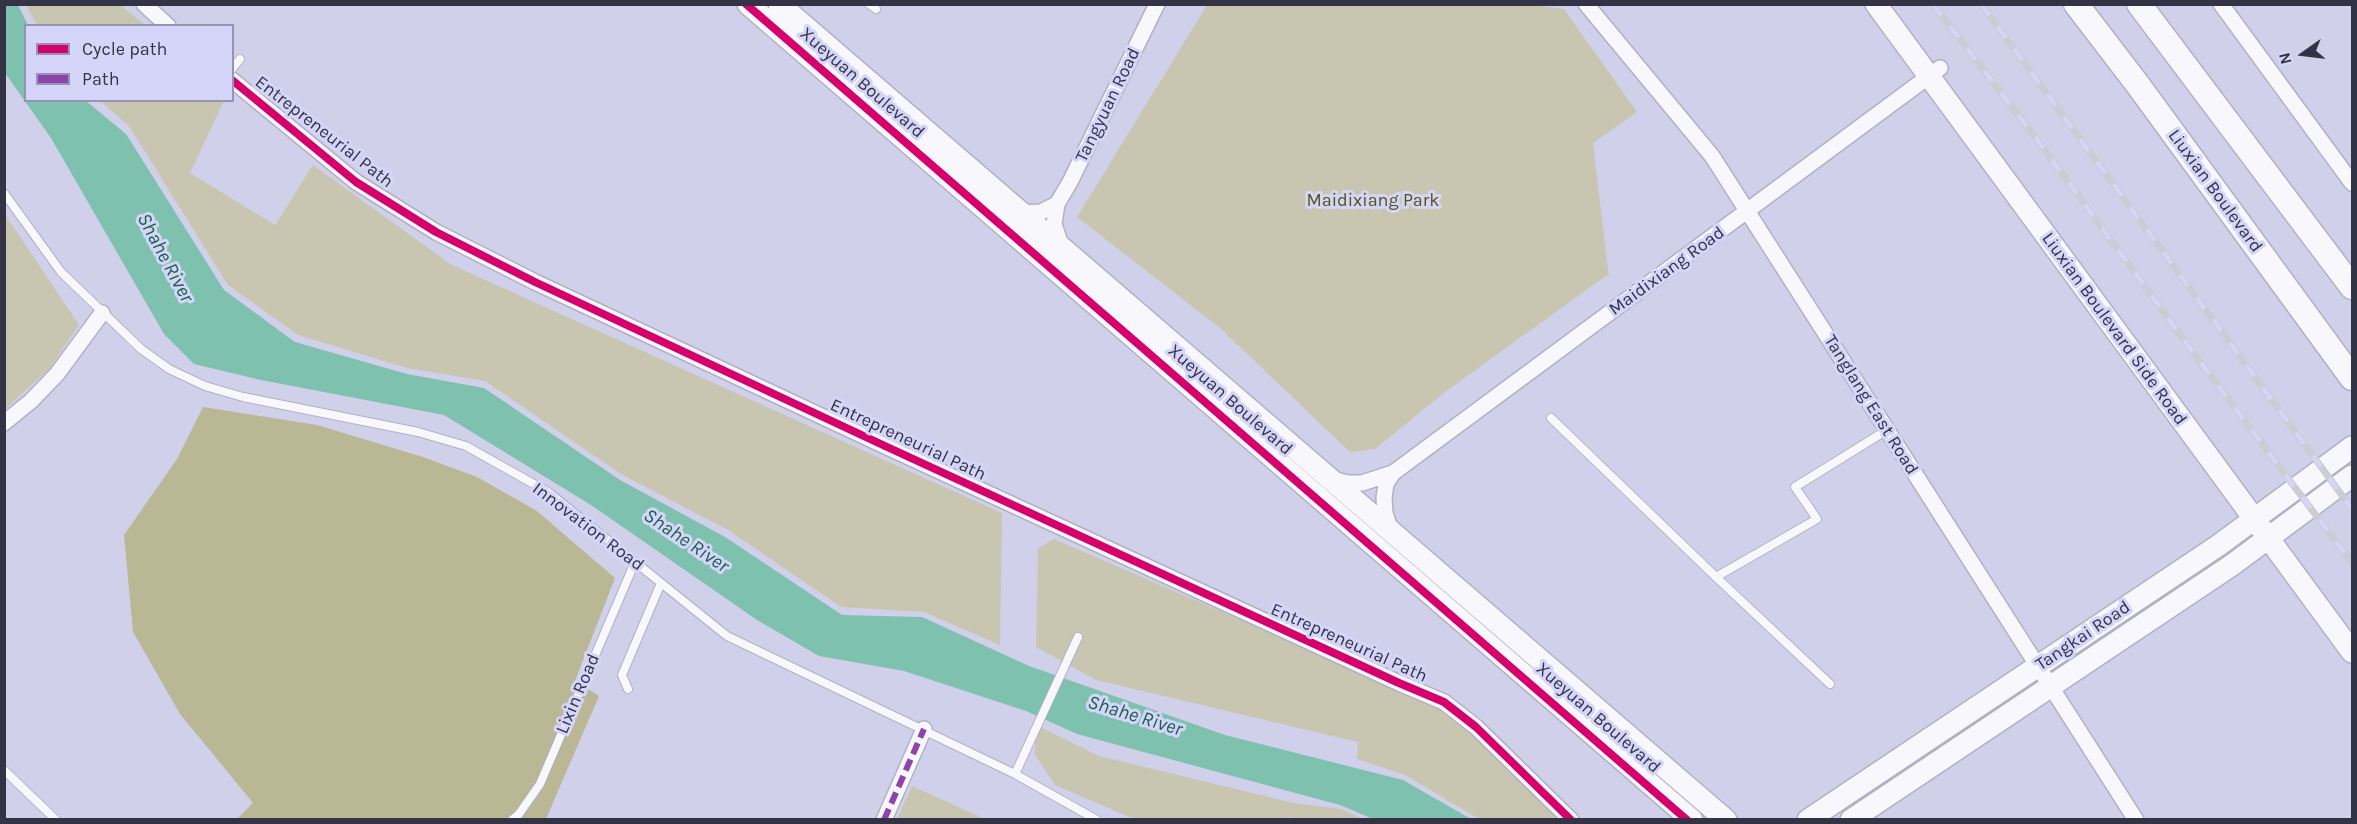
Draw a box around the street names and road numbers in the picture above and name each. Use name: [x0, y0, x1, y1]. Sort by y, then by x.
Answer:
street label: Xueyuan Boulevard: [795, 23, 929, 143]
street label: Tangyuan Road: [1071, 44, 1145, 166]
street label: Entrepreneurial Path: [251, 71, 397, 193]
street label: Liuxian Boulevard: [2163, 125, 2267, 257]
street label: Maidixiang Road: [1605, 222, 1729, 320]
street label: Liuxian Boulevard Side Road: [2037, 228, 2191, 430]
street label: Tanglang East Road: [1819, 331, 1923, 479]
street label: Xueyuan Boulevard: [1163, 340, 1297, 460]
street label: Entrepreneurial Path: [827, 394, 989, 486]
street label: Innovation Road: [528, 478, 648, 576]
street label: Tangkai Road: [2032, 596, 2134, 676]
street label: Entrepreneurial Path: [1267, 599, 1431, 687]
street label: Lixin Road: [551, 651, 605, 737]
street label: Xueyuan Boulevard: [1531, 658, 1665, 778]

